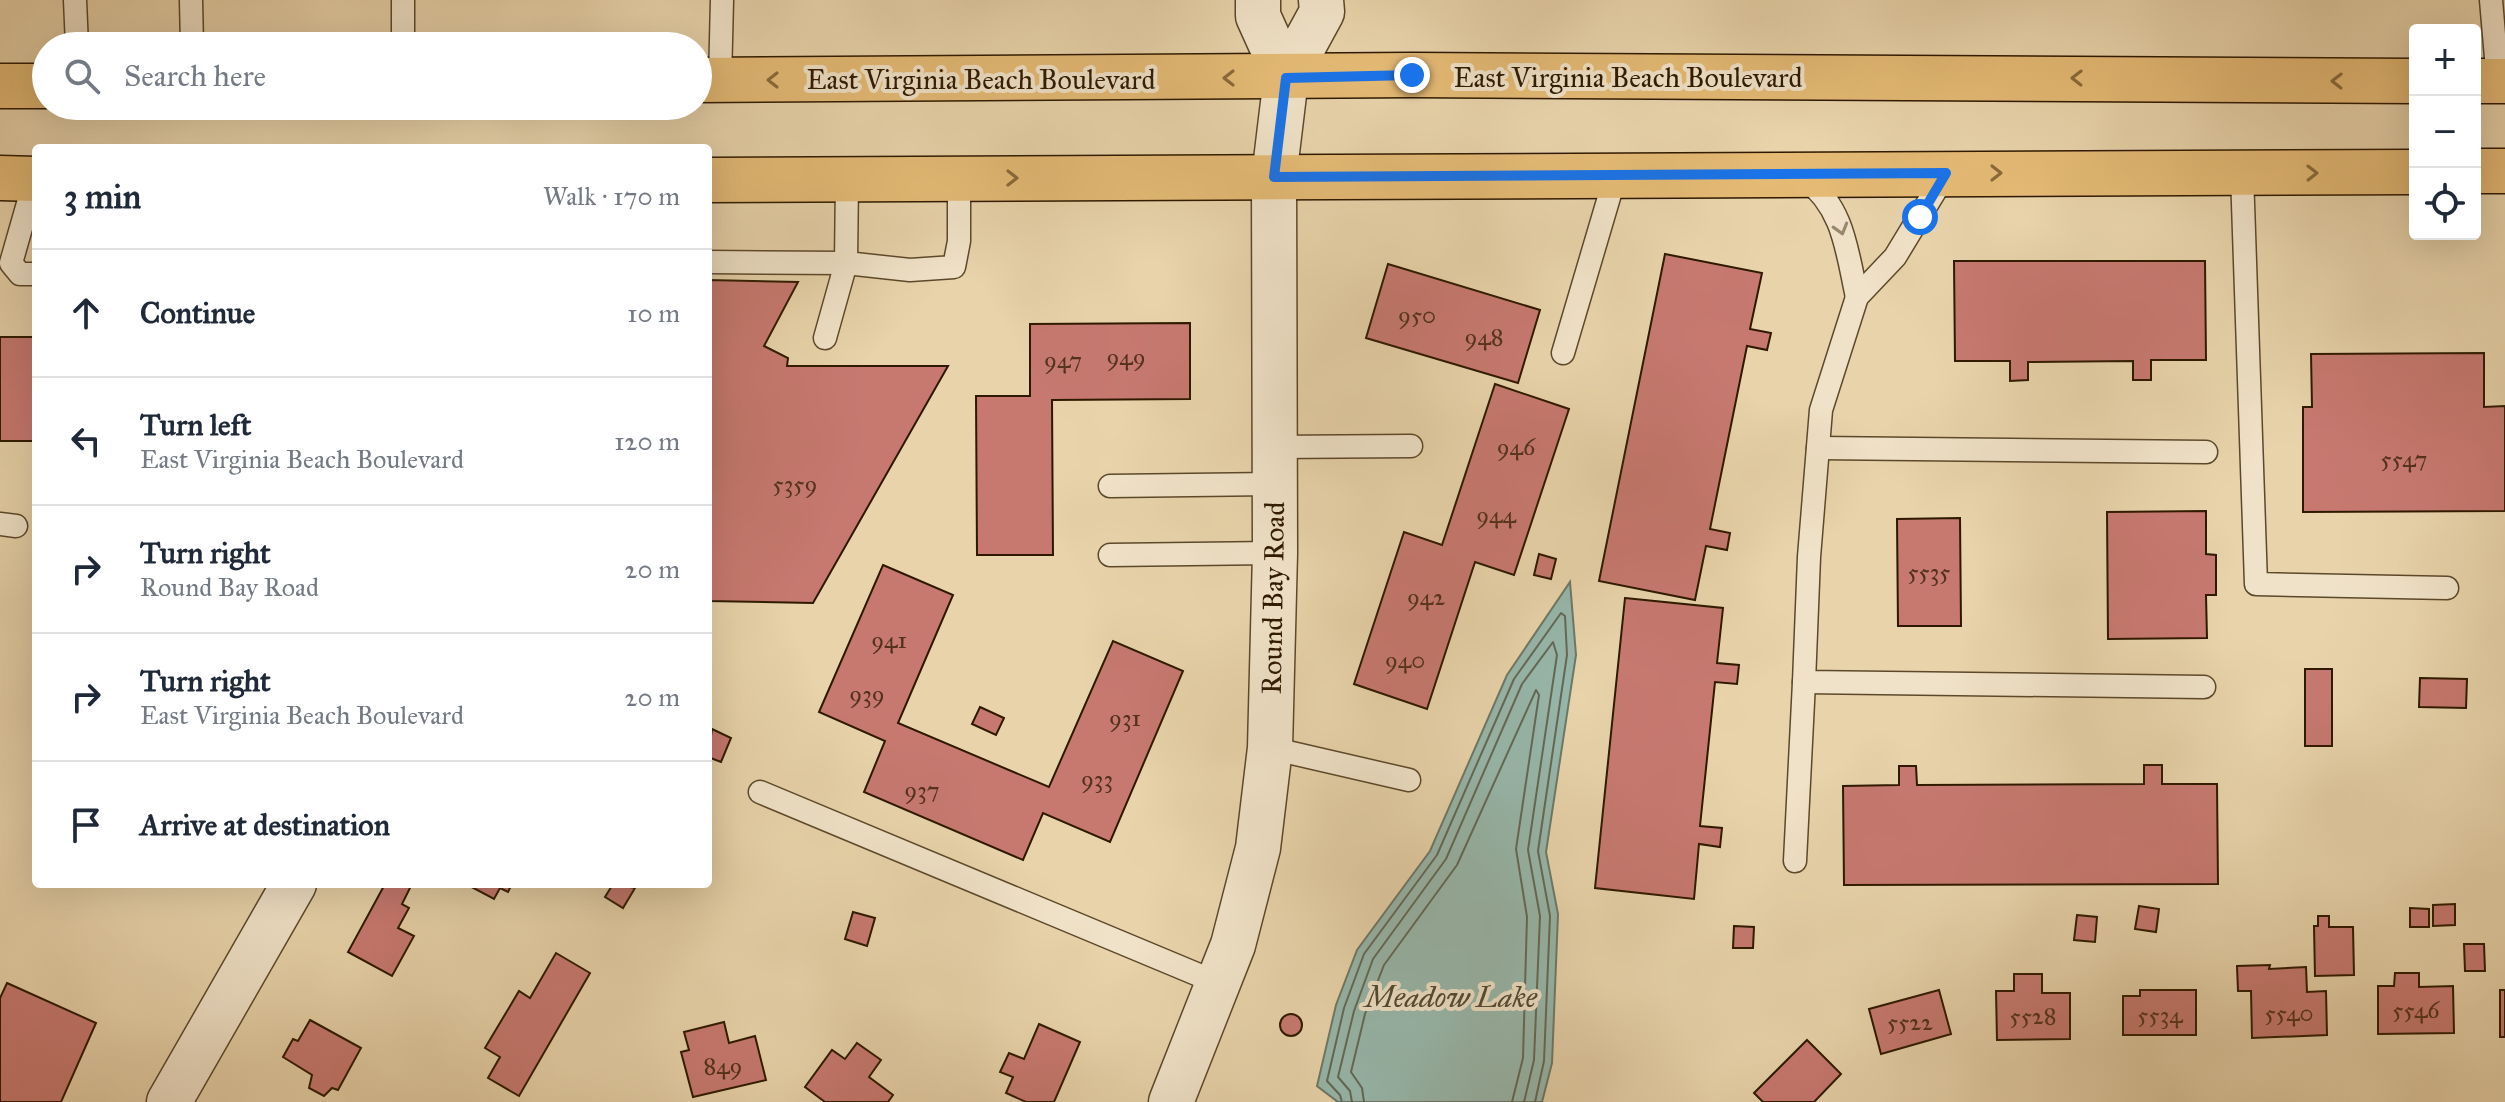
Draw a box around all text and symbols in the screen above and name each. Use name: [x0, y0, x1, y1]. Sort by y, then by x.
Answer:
map controls: [2409, 24, 2481, 240]
button: +: [2409, 24, 2481, 96]
search box: [32, 32, 712, 120]
icon: search: [60, 54, 104, 98]
route end: [1394, 57, 1430, 93]
text: Search here: [124, 58, 266, 94]
street label: East Virginia Beach Boulevard: [1454, 60, 1802, 95]
street label: East Virginia Beach Boulevard: [807, 62, 1155, 97]
one-way arrow: [1222, 69, 1235, 87]
one-way arrow: [2070, 69, 2083, 87]
one-way arrow: [766, 71, 779, 89]
one-way arrow: [2330, 72, 2343, 89]
button: −: [2409, 96, 2481, 168]
one-way arrow: [1990, 164, 2003, 182]
one-way arrow: [2306, 164, 2319, 182]
button: locate: [2409, 168, 2481, 240]
one-way arrow: [1006, 169, 1019, 187]
text: 3 min: [64, 176, 141, 217]
text: Walk · 170 m: [543, 180, 680, 212]
route start: [1902, 199, 1938, 235]
one-way arrow: [1832, 221, 1848, 235]
icon: ahead: [64, 291, 108, 335]
text: Continue: [140, 295, 255, 331]
text: 10 m: [627, 297, 680, 329]
house number: 950: [1398, 300, 1436, 330]
house number: 948: [1464, 322, 1504, 352]
house number: 949: [1106, 342, 1146, 372]
house number: 947: [1044, 345, 1082, 375]
text: Turn left: [140, 407, 251, 443]
icon: left: [64, 419, 108, 463]
text: 120 m: [614, 425, 680, 457]
house number: 946: [1497, 432, 1536, 462]
text: East Virginia Beach Boulevard: [140, 443, 464, 475]
house number: 5547: [2381, 444, 2427, 474]
house number: 5359: [773, 469, 817, 499]
house number: 944: [1476, 500, 1516, 530]
street label: Round Bay Road: [1254, 501, 1292, 695]
text: Turn right: [140, 535, 271, 571]
icon: right: [64, 547, 108, 591]
text: 20 m: [625, 553, 680, 585]
house number: 5535: [1907, 557, 1951, 587]
text: Round Bay Road: [140, 571, 319, 603]
house number: 942: [1407, 582, 1445, 612]
house number: 941: [871, 625, 907, 655]
house number: 940: [1385, 645, 1425, 675]
text: Turn right: [140, 663, 271, 699]
icon: right: [64, 675, 108, 719]
house number: 939: [849, 679, 885, 709]
text: 20 m: [625, 681, 680, 713]
text: East Virginia Beach Boulevard: [140, 699, 464, 731]
house number: 931: [1109, 703, 1141, 733]
house number: 933: [1081, 764, 1113, 794]
house number: 937: [904, 775, 940, 805]
icon: arrive: [64, 803, 108, 847]
text: Arrive at destination: [140, 807, 390, 843]
water label: Meadow Lake: [1362, 979, 1538, 1015]
house number: 5546: [2392, 995, 2440, 1025]
house number: 5540: [2264, 998, 2314, 1028]
house number: 5534: [2137, 1000, 2183, 1030]
house number: 5528: [2010, 1001, 2056, 1031]
house number: 5522: [1887, 1007, 1933, 1037]
house number: 849: [703, 1051, 743, 1081]

